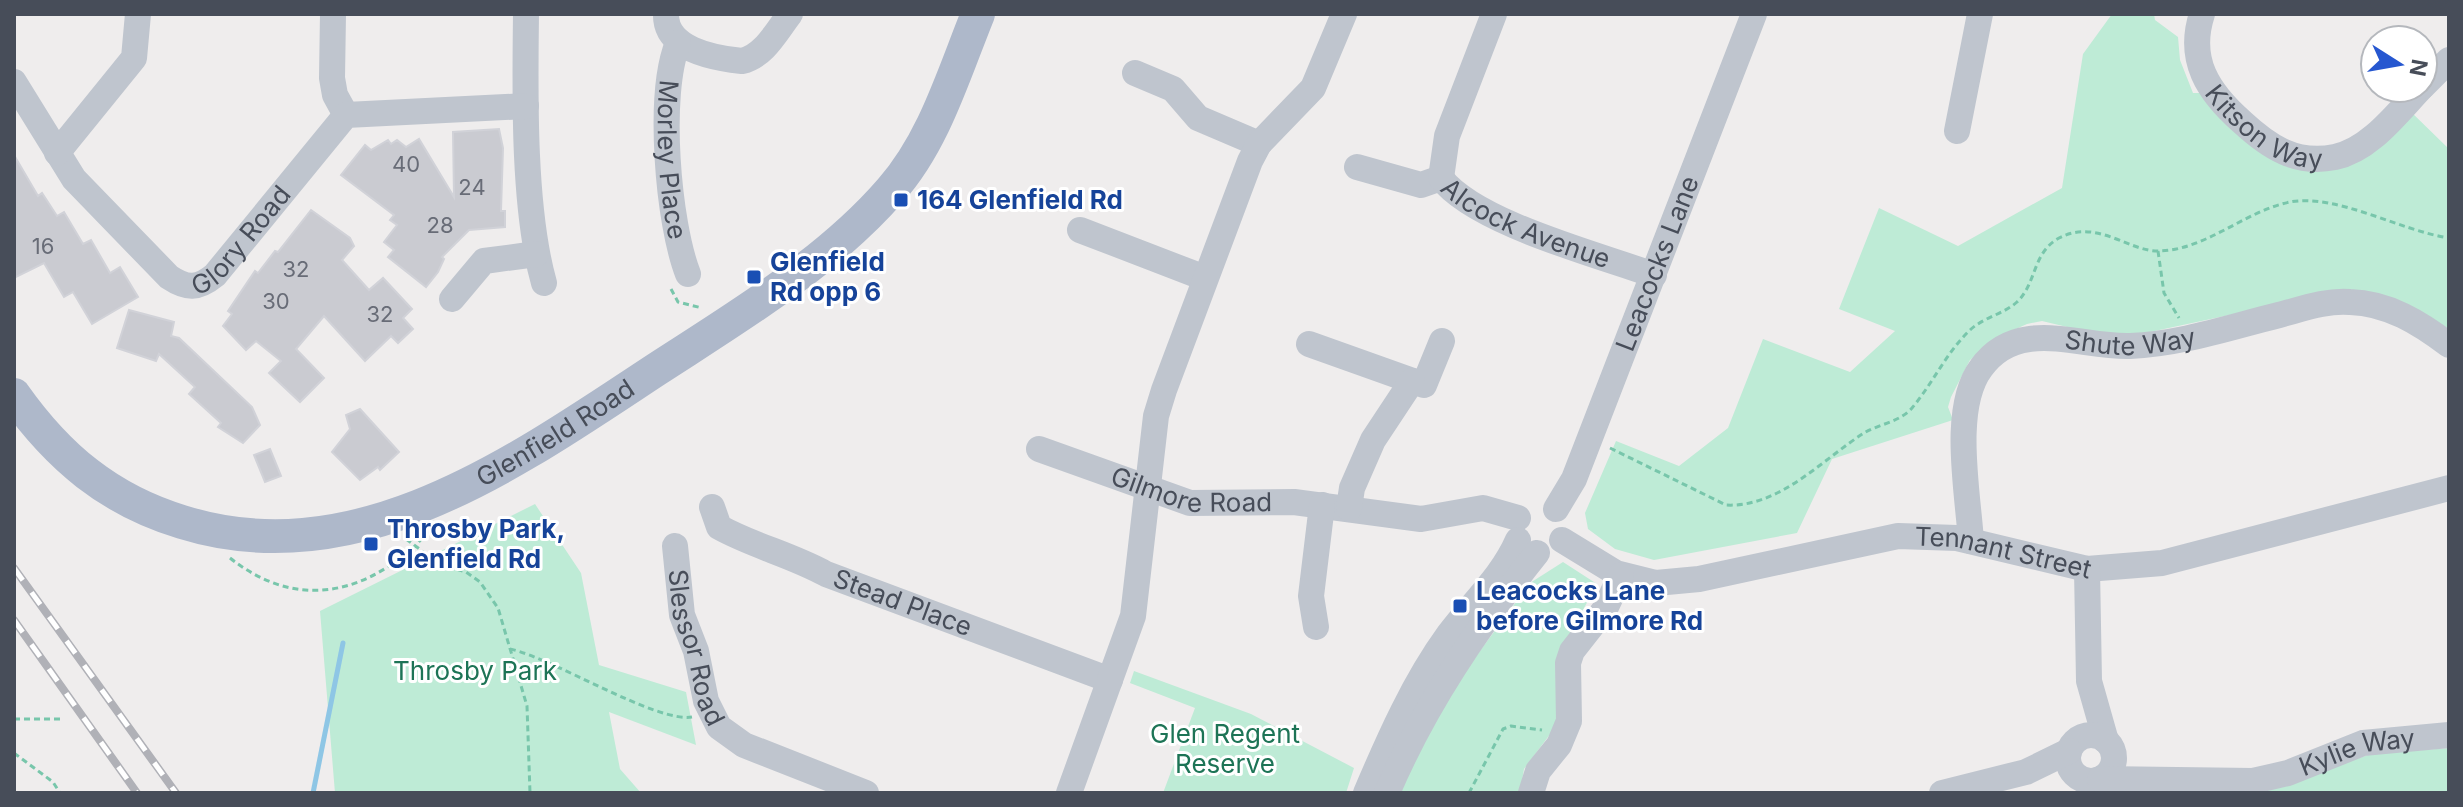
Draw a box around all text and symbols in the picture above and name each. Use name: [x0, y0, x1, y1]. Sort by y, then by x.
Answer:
north arrow: [2359, 24, 2439, 104]
text: N: [2404, 57, 2433, 79]
street label: Kitson Way: [2199, 78, 2323, 174]
street label: Morley Place: [652, 79, 694, 242]
house number: 40: [392, 151, 420, 177]
street label: Alcock Avenue: [1435, 171, 1614, 274]
street label: Leacocks Lane: [1609, 171, 1705, 355]
house number: 24: [458, 174, 486, 200]
street label: Glory Road: [187, 179, 297, 301]
place label: 164 Glenfield Rd: [917, 184, 1123, 215]
marker: 164 Glenfield Rd: [892, 191, 910, 209]
house number: 28: [426, 212, 454, 238]
house number: 16: [32, 233, 54, 259]
place label: Glenfield Rd opp 6: [770, 246, 885, 307]
house number: 32: [282, 256, 310, 282]
marker: Glenfield Rd opp 6: [745, 268, 763, 286]
house number: 30: [262, 288, 290, 314]
house number: 32: [366, 301, 394, 327]
street label: Shute Way: [2063, 321, 2198, 361]
street label: Glenfield Road: [471, 372, 640, 493]
street label: Gilmore Road: [1107, 460, 1272, 518]
place label: Throsby Park, Glenfield Rd: [387, 513, 565, 574]
street label: Tennant Street: [1914, 521, 2095, 585]
marker: Throsby Park, Glenfield Rd: [362, 535, 380, 553]
street label: Stead Place: [829, 562, 977, 642]
street label: Slessor Road: [662, 568, 732, 731]
place label: Leacocks Lane before Gilmore Rd: [1476, 575, 1703, 636]
marker: Leacocks Lane before Gilmore Rd: [1451, 597, 1469, 615]
park label: Throsby Park: [393, 655, 557, 686]
park label: Glen Regent Reserve: [1150, 718, 1300, 779]
street label: Kylie Way: [2294, 722, 2416, 782]

